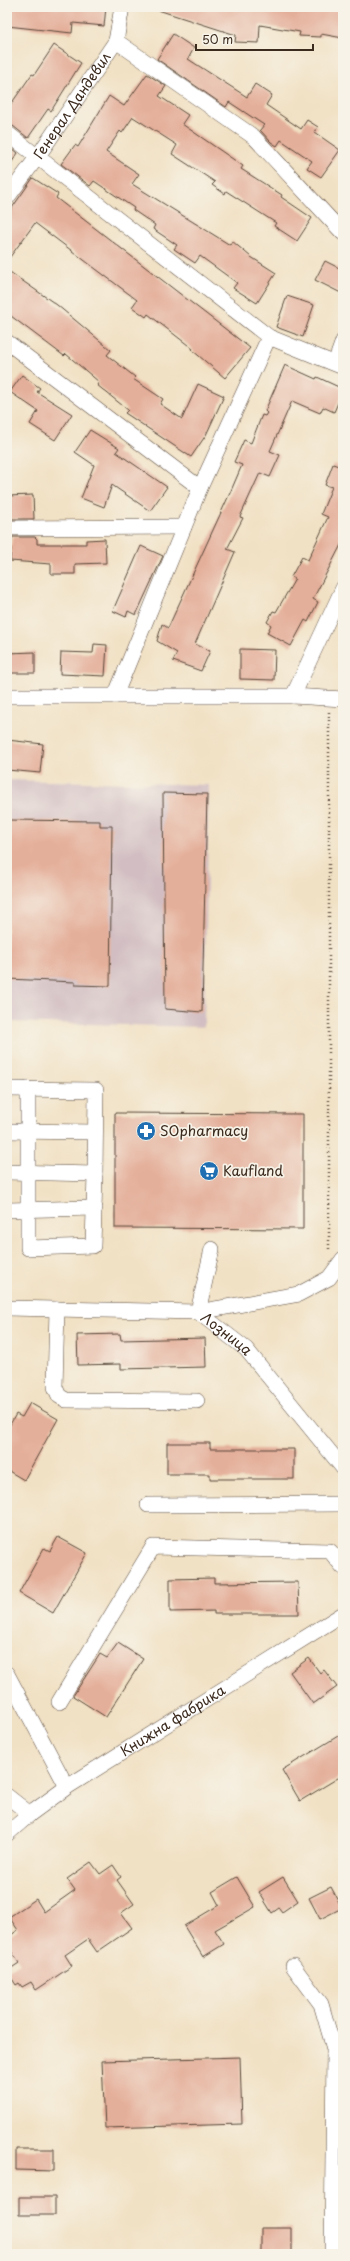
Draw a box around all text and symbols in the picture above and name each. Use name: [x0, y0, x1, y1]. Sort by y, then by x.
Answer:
scale bar: [196, 26, 313, 52]
text: 50 m: [202, 30, 233, 48]
street label: Генерал Дандевил: [28, 48, 116, 163]
pharmacy icon: SOpharmacy: [135, 1120, 157, 1142]
place label: SOpharmacy: [160, 1120, 248, 1141]
supermarket icon: Kaufland: [198, 1160, 220, 1182]
place label: Kaufland: [223, 1160, 284, 1181]
street label: Лозница: [197, 1307, 258, 1360]
street label: Книжна фабрика: [116, 1679, 229, 1761]

